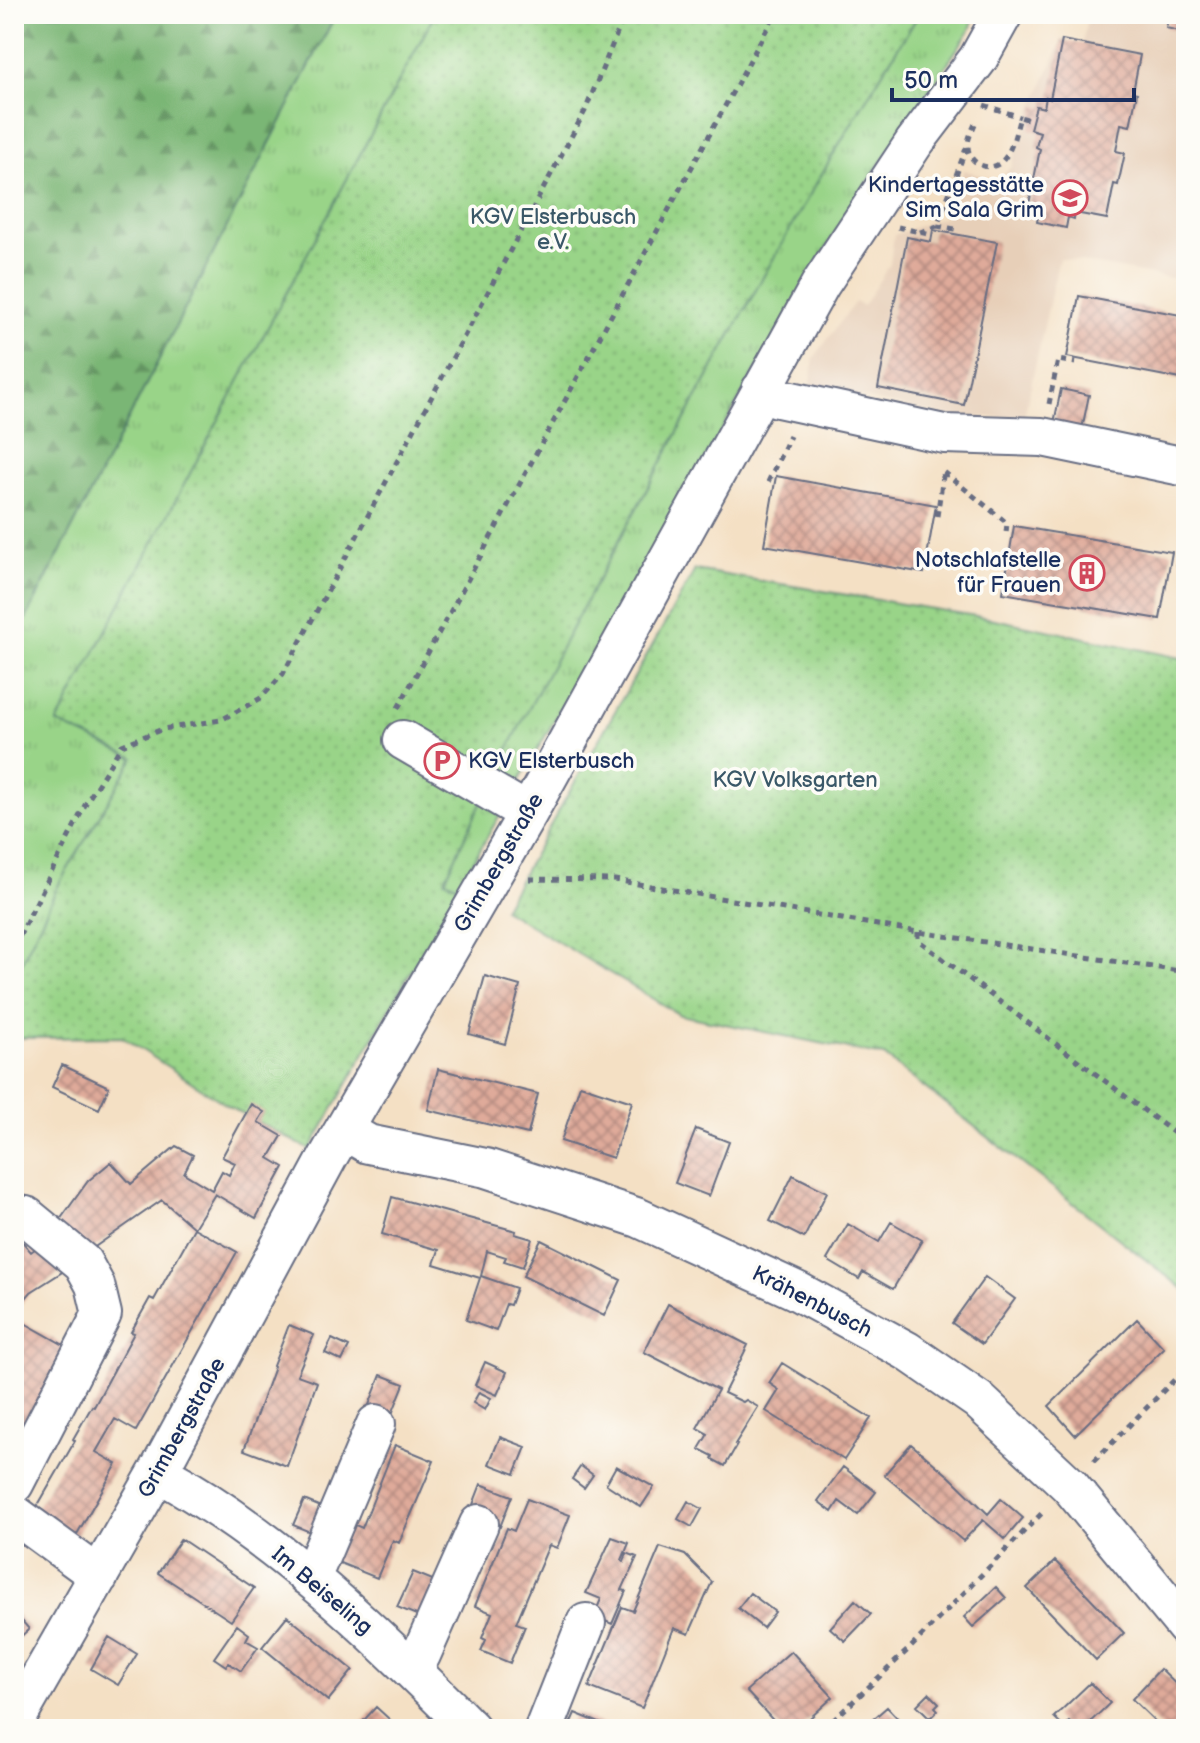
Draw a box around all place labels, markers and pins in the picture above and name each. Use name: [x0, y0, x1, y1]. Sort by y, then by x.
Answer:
place label: Kindertagesstätte Sim Sala Grim: [868, 172, 1044, 224]
school or university icon: Kindertagesstätte Sim Sala Grim: [1051, 179, 1089, 217]
place label: Notschlafstelle für Frauen: [915, 547, 1061, 599]
building icon: Notschlafstelle für Frauen: [1068, 554, 1106, 592]
parking icon: KGV Elsterbusch: [423, 742, 461, 780]
place label: KGV Elsterbusch: [468, 748, 635, 775]

